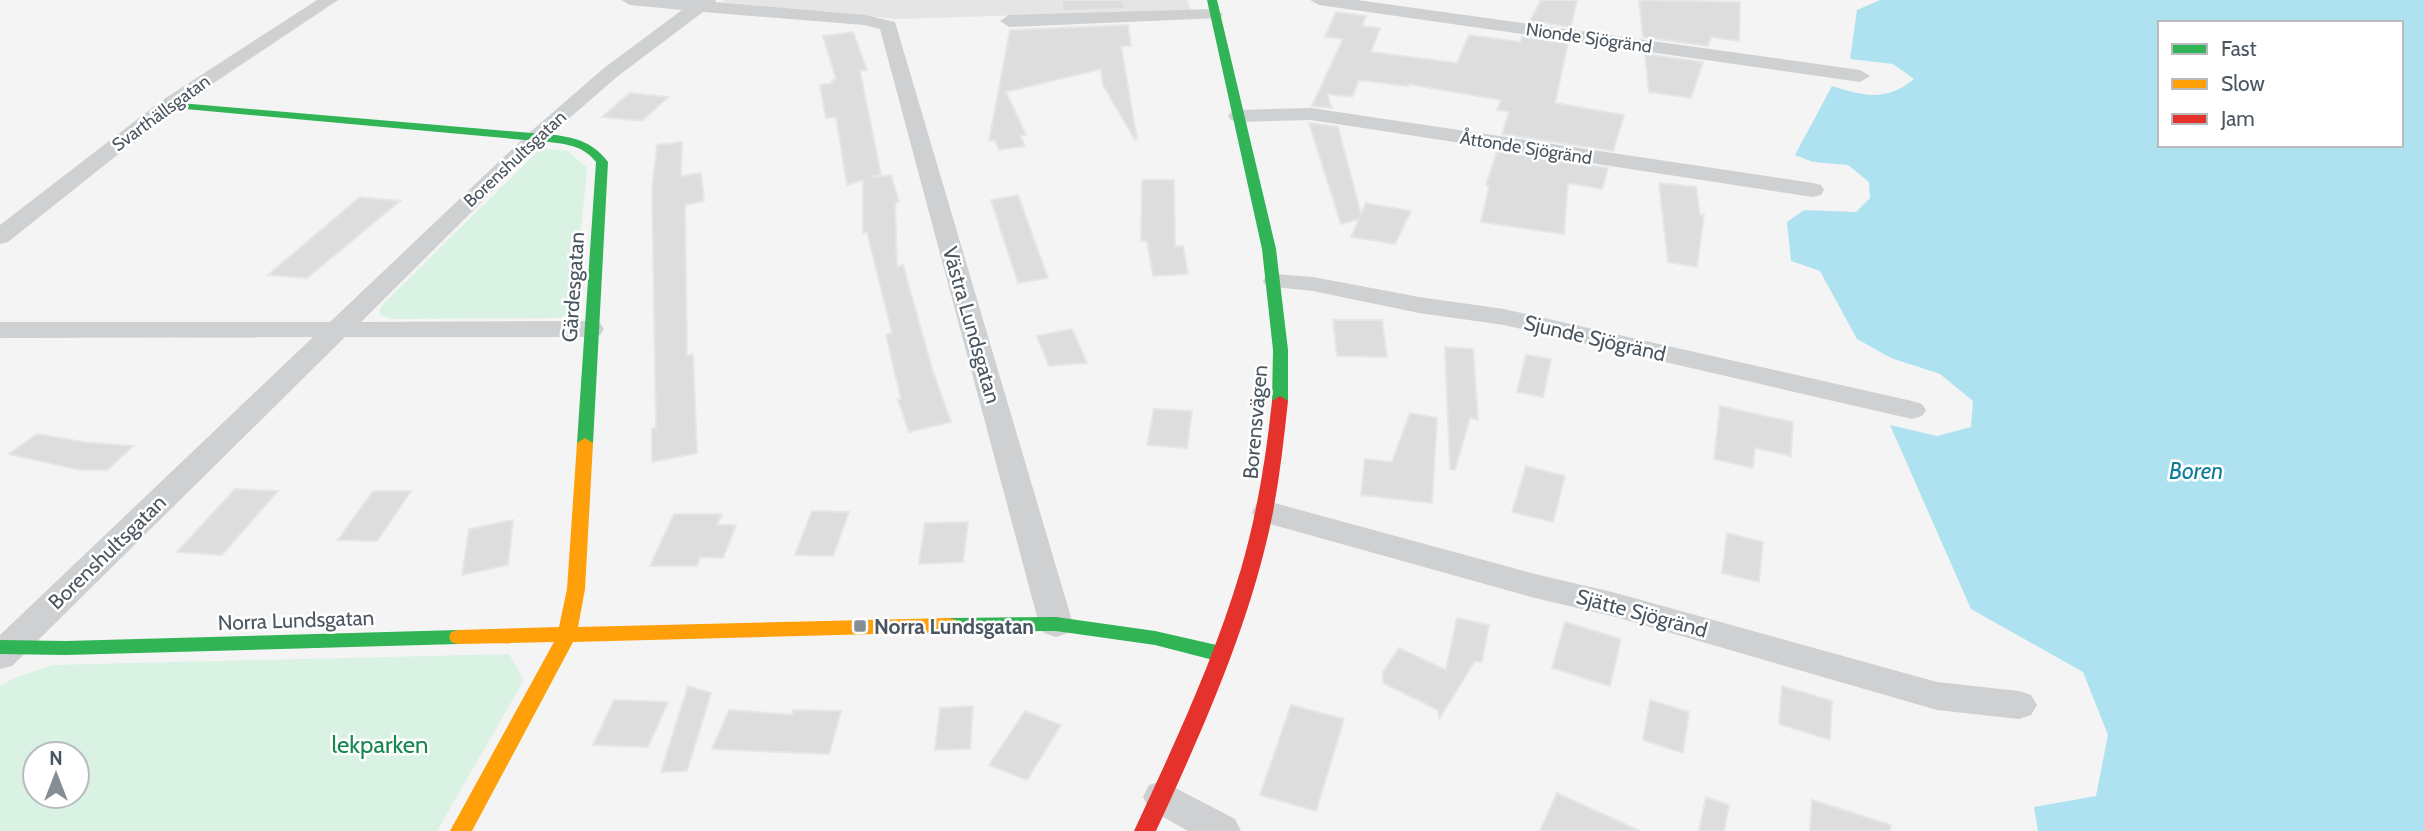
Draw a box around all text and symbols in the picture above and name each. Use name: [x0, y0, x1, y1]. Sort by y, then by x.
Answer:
street label: Nionde Sjögränd: [1525, 18, 1653, 58]
legend: [2158, 21, 2403, 147]
text: Fast: [2221, 36, 2257, 61]
street label: Svarthällsgatan: [108, 70, 214, 156]
text: Slow: [2221, 71, 2265, 96]
street label: Borenshultsgatan: [459, 106, 571, 212]
text: Jam: [2220, 106, 2255, 131]
street label: Åttonde Sjögränd: [1458, 127, 1594, 169]
street label: Gärdesgatan: [557, 231, 589, 343]
street label: Västra Lundsgatan: [938, 244, 1006, 406]
street label: Sjunde Sjögränd: [1521, 310, 1668, 367]
street label: Borensvägen: [1238, 364, 1272, 480]
water label: Boren: [2169, 457, 2223, 485]
street label: Borenshultsgatan: [43, 490, 171, 614]
street label: Sjätte Sjögränd: [1574, 584, 1710, 643]
street label: Norra Lundsgatan: [217, 605, 375, 635]
place label: Norra Lundsgatan: [874, 614, 1034, 639]
marker: Norra Lundsgatan: [852, 618, 868, 634]
park label: lekparken: [332, 730, 429, 759]
north arrow: [21, 740, 91, 810]
text: N: [49, 747, 63, 770]

